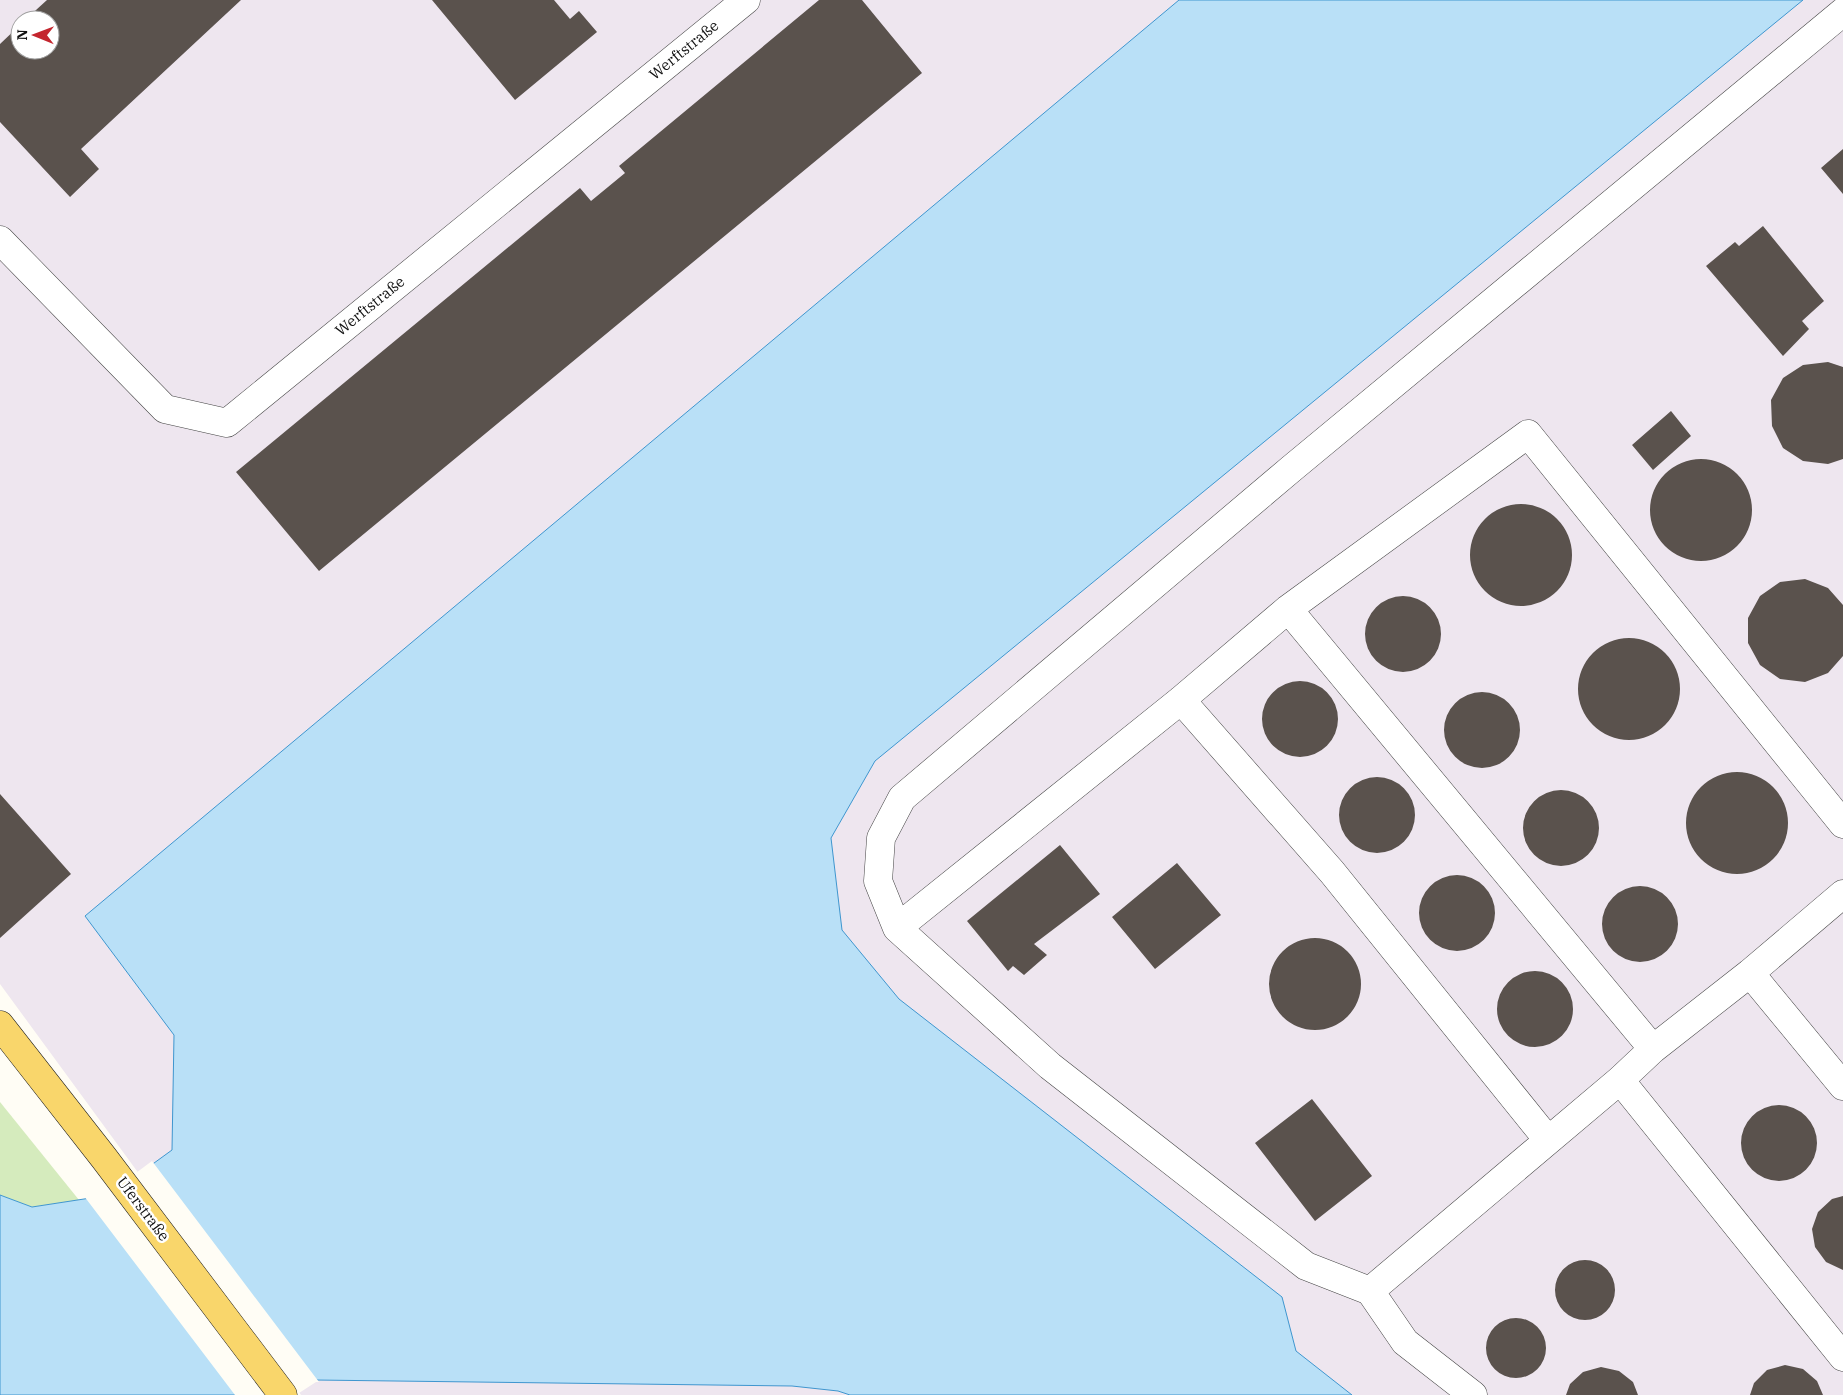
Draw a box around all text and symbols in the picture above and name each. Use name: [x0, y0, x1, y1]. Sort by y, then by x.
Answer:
north arrow: [10, 10, 60, 60]
street label: Werftstraße: [645, 16, 722, 83]
text: N: [13, 29, 31, 40]
street label: Werftstraße: [331, 272, 408, 339]
street label: Uferstraße: [113, 1173, 174, 1245]

